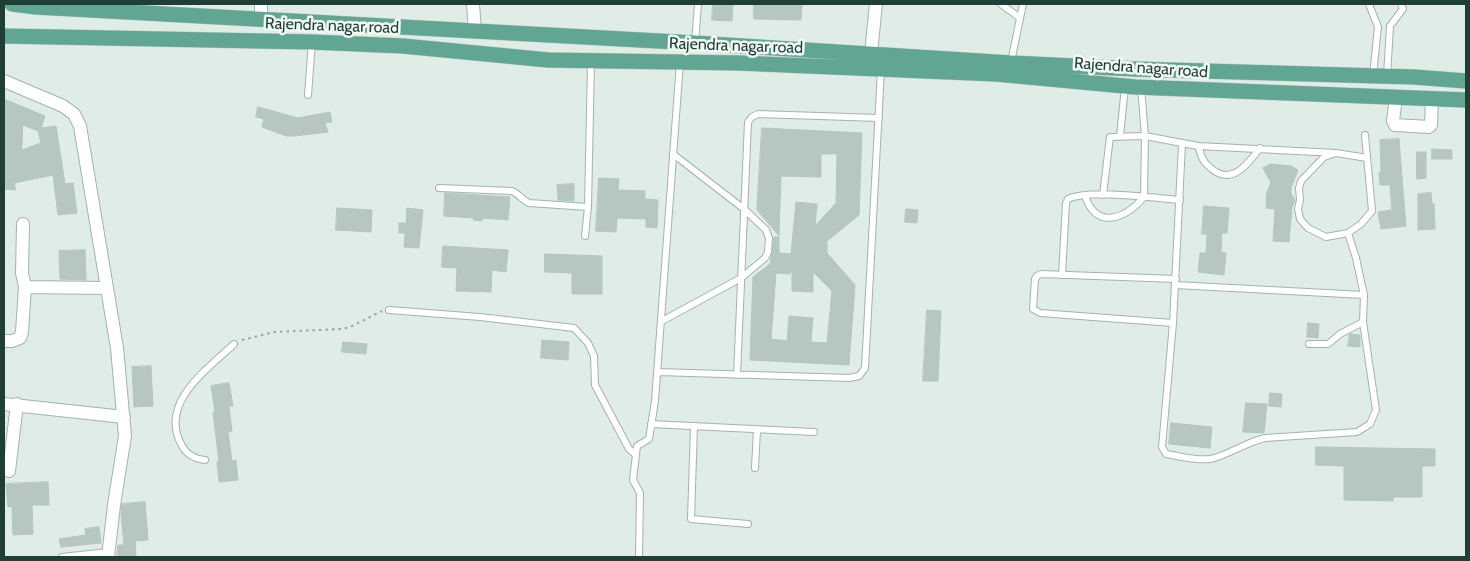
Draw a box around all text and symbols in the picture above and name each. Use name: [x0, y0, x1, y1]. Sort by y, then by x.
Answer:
street label: Rajendra nagar road: [265, 14, 399, 38]
street label: Rajendra nagar road: [669, 34, 803, 58]
street label: Rajendra nagar road: [1073, 54, 1209, 82]

